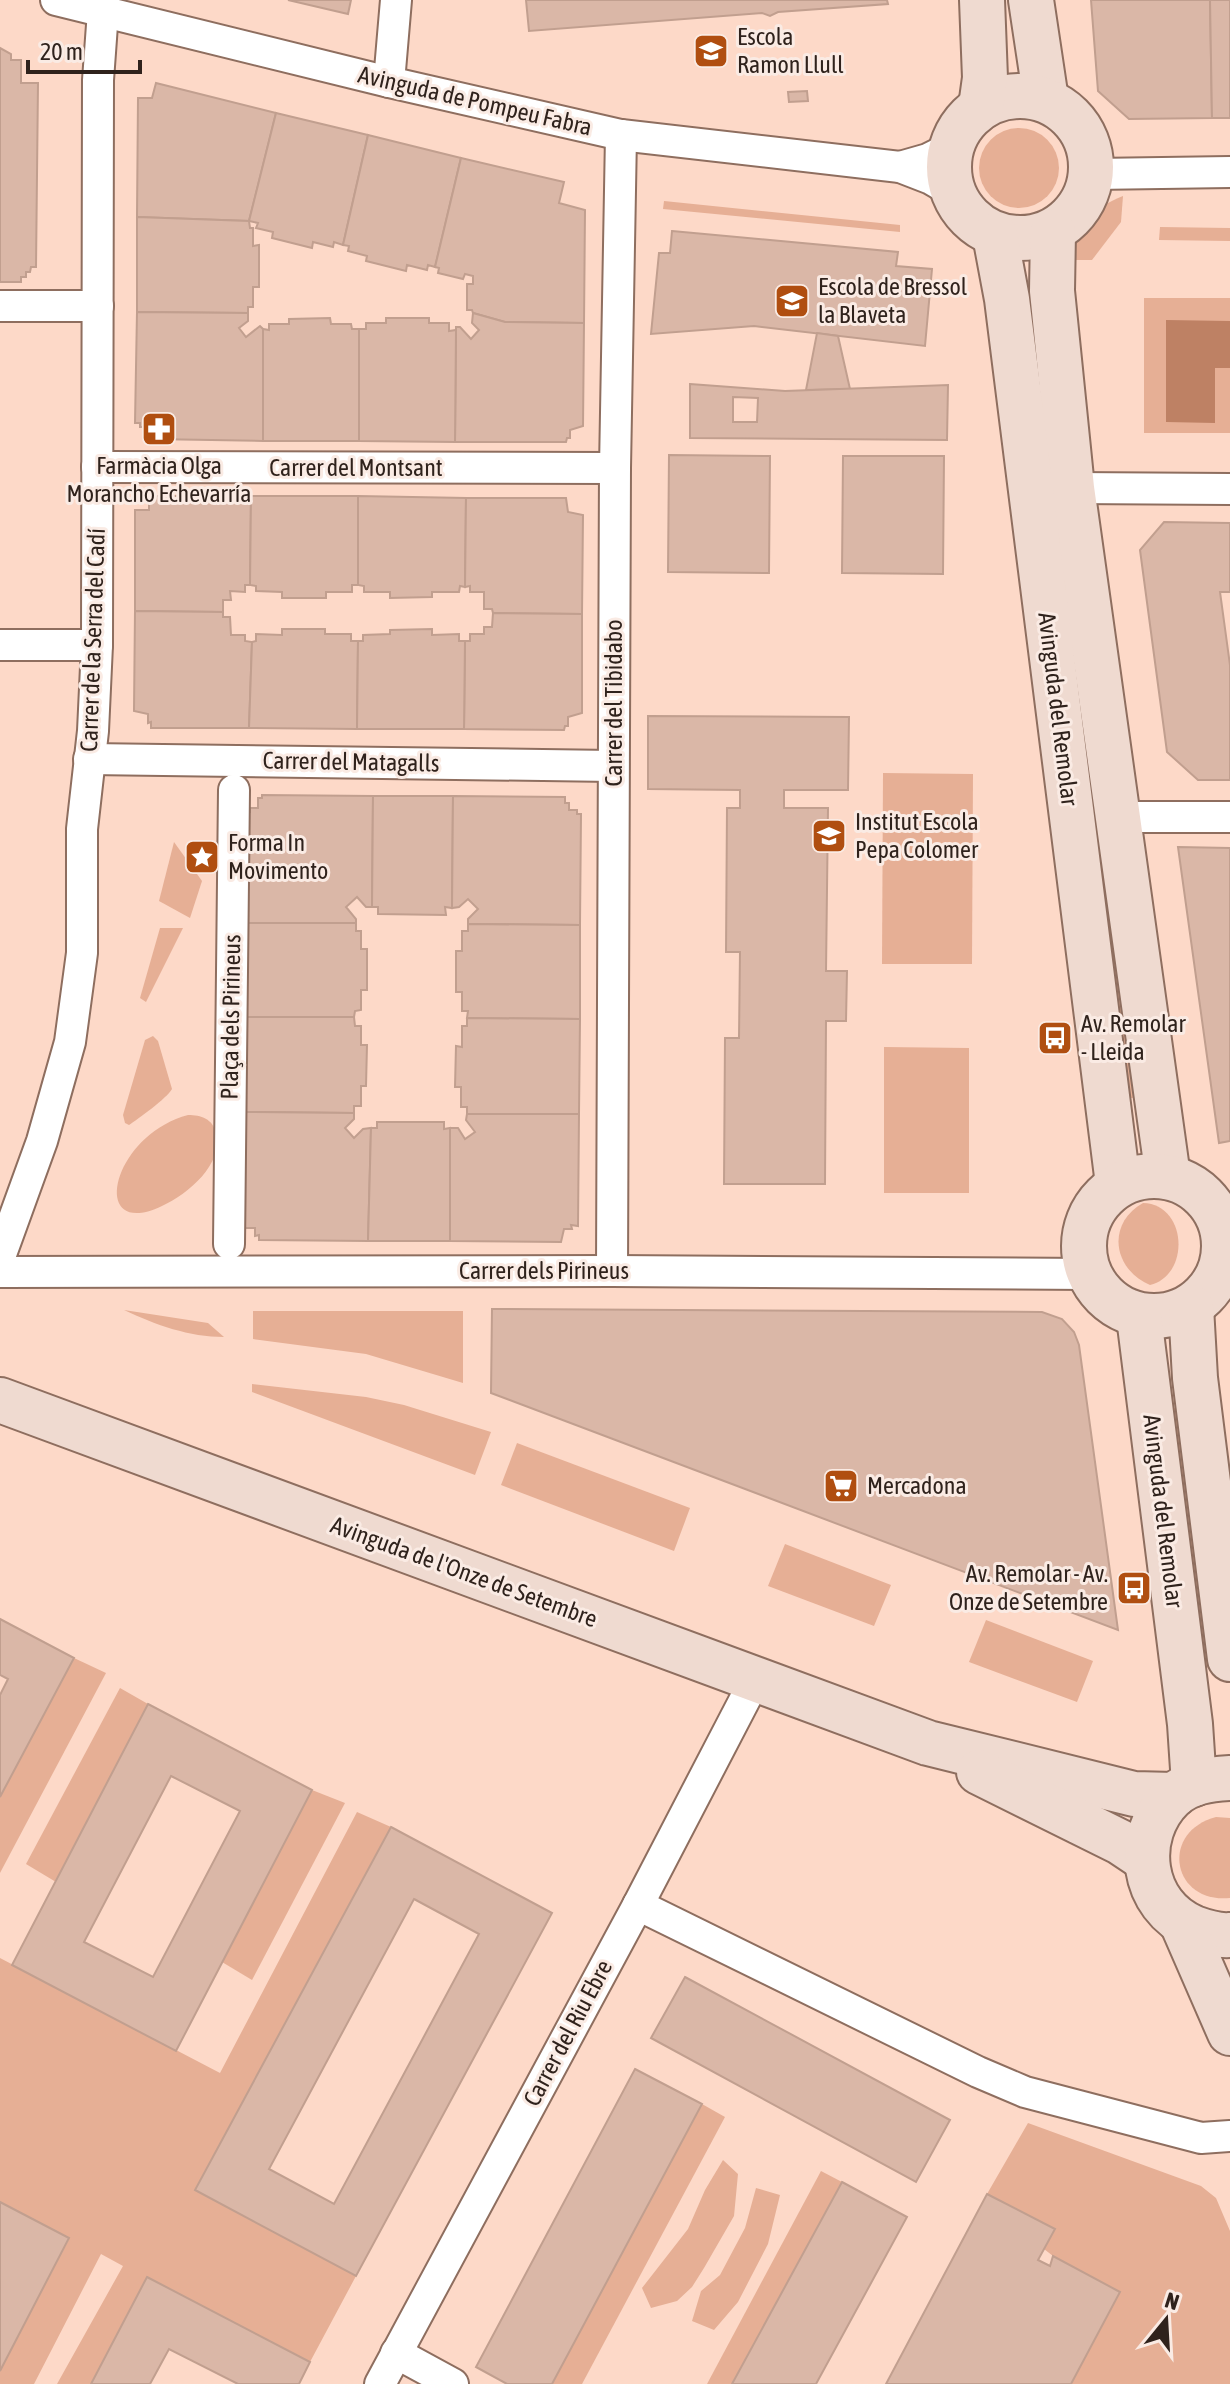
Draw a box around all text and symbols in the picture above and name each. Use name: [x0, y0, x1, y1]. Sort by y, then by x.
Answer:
place label: Escola Ramon Llull: [737, 23, 844, 78]
scale bar: [28, 24, 140, 74]
school or university icon: Escola Ramon Llull: [692, 32, 730, 70]
text: 20 m: [40, 38, 83, 65]
street label: Avinguda de Pompeu Fabra: [356, 60, 595, 141]
place label: Escola de Bressol la Blaveta: [818, 273, 968, 328]
school or university icon: Escola de Bressol la Blaveta: [773, 282, 811, 320]
pharmacy icon: Farmàcia Olga Morancho Echevarría: [140, 410, 178, 448]
place label: Farmàcia Olga Morancho Echevarría: [67, 452, 251, 507]
street label: Carrer del Montsant: [269, 454, 443, 481]
street label: Carrer de la Serra del Cadí: [75, 528, 110, 752]
street label: Avinguda del Remolar: [1033, 611, 1084, 808]
street label: Carrer del Tibidabo: [600, 620, 627, 786]
street label: Carrer del Matagalls: [262, 746, 440, 777]
place label: Institut Escola Pepa Colomer: [855, 808, 979, 863]
school or university icon: Institut Escola Pepa Colomer: [810, 817, 848, 855]
place label: Forma In Movimento: [228, 829, 328, 884]
place icon: Forma In Movimento: [183, 838, 221, 876]
street label: Plaça dels Pirineus: [216, 934, 245, 1100]
place label: Av. Remolar - Lleida: [1081, 1010, 1186, 1065]
bus stop icon: Av. Remolar - Lleida: [1036, 1019, 1074, 1057]
street label: Carrer dels Pirineus: [459, 1257, 629, 1284]
street label: Avinguda del Remolar: [1138, 1413, 1189, 1610]
supermarket icon: Mercadona: [822, 1467, 860, 1505]
place label: Mercadona: [867, 1472, 967, 1499]
street label: Avinguda de l'Onze de Setembre: [327, 1511, 601, 1632]
place label: Av. Remolar - Av. Onze de Setembre: [949, 1560, 1108, 1615]
bus stop icon: Av. Remolar - Av. Onze de Setembre: [1115, 1569, 1153, 1607]
street label: Carrer del Riu Ebre: [518, 1955, 617, 2110]
north arrow: [1126, 2280, 1206, 2360]
text: N: [1162, 2287, 1182, 2315]

